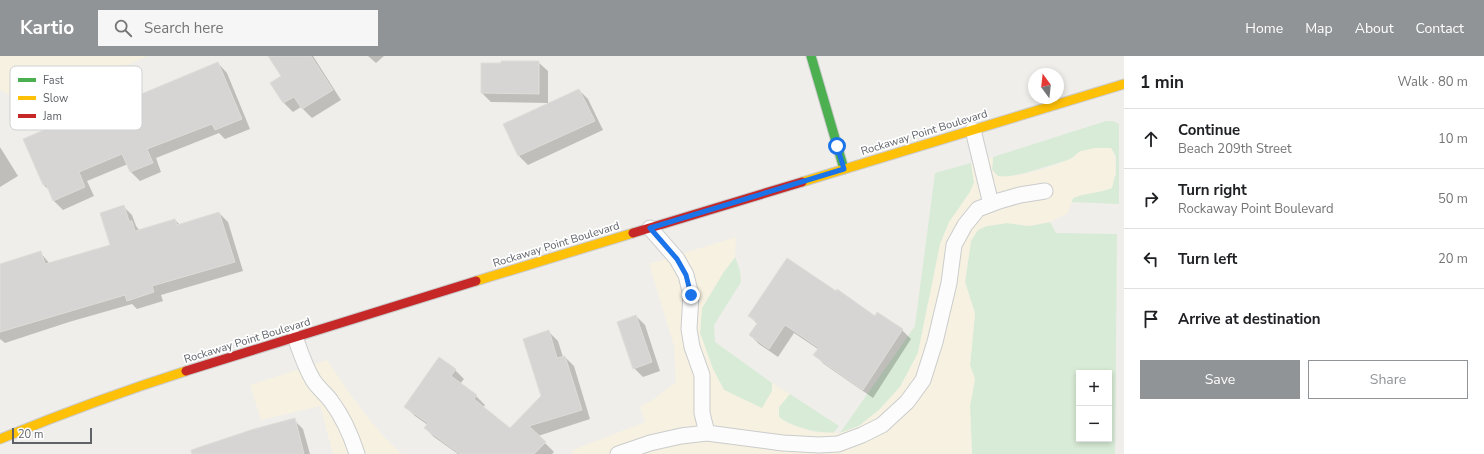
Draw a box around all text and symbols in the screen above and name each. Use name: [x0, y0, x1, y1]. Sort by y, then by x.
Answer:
search box: [98, 10, 378, 46]
text: Kartio: [20, 15, 74, 41]
icon: search: [112, 17, 134, 39]
text: Search here: [144, 18, 224, 38]
text: Home: [1245, 19, 1283, 38]
text: Map: [1305, 19, 1333, 38]
text: About: [1355, 19, 1394, 38]
text: Contact: [1416, 19, 1464, 38]
legend: [10, 66, 142, 130]
north arrow: [1028, 68, 1064, 104]
text: 1 min: [1140, 71, 1184, 94]
text: Fast: [43, 73, 64, 88]
text: Walk · 80 m: [1397, 73, 1468, 91]
text: Slow: [43, 91, 68, 106]
street label: Rockaway Point Boulevard: [859, 106, 989, 159]
text: Jam: [42, 109, 62, 124]
text: Continue: [1178, 120, 1240, 140]
icon: ahead: [1140, 128, 1162, 150]
text: 10 m: [1438, 130, 1468, 148]
route start: [828, 137, 846, 155]
text: Beach 209th Street: [1178, 140, 1291, 158]
text: Turn right: [1178, 180, 1247, 200]
icon: right: [1140, 188, 1162, 210]
text: 50 m: [1438, 190, 1468, 208]
text: Rockaway Point Boulevard: [1178, 200, 1334, 218]
street label: Rockaway Point Boulevard: [491, 218, 621, 271]
icon: left: [1140, 248, 1162, 270]
text: Turn left: [1178, 249, 1237, 269]
text: 20 m: [1438, 250, 1468, 268]
route end: [682, 286, 700, 304]
icon: arrive: [1140, 308, 1162, 330]
text: Arrive at destination: [1178, 309, 1321, 329]
street label: Rockaway Point Boulevard: [182, 314, 312, 367]
button: Save: [1140, 360, 1300, 399]
button: Share: [1308, 360, 1468, 399]
map controls: [1076, 370, 1112, 442]
button: +: [1076, 370, 1112, 406]
button: −: [1076, 406, 1112, 442]
scale bar: [12, 426, 92, 445]
text: 20 m: [18, 427, 43, 442]

